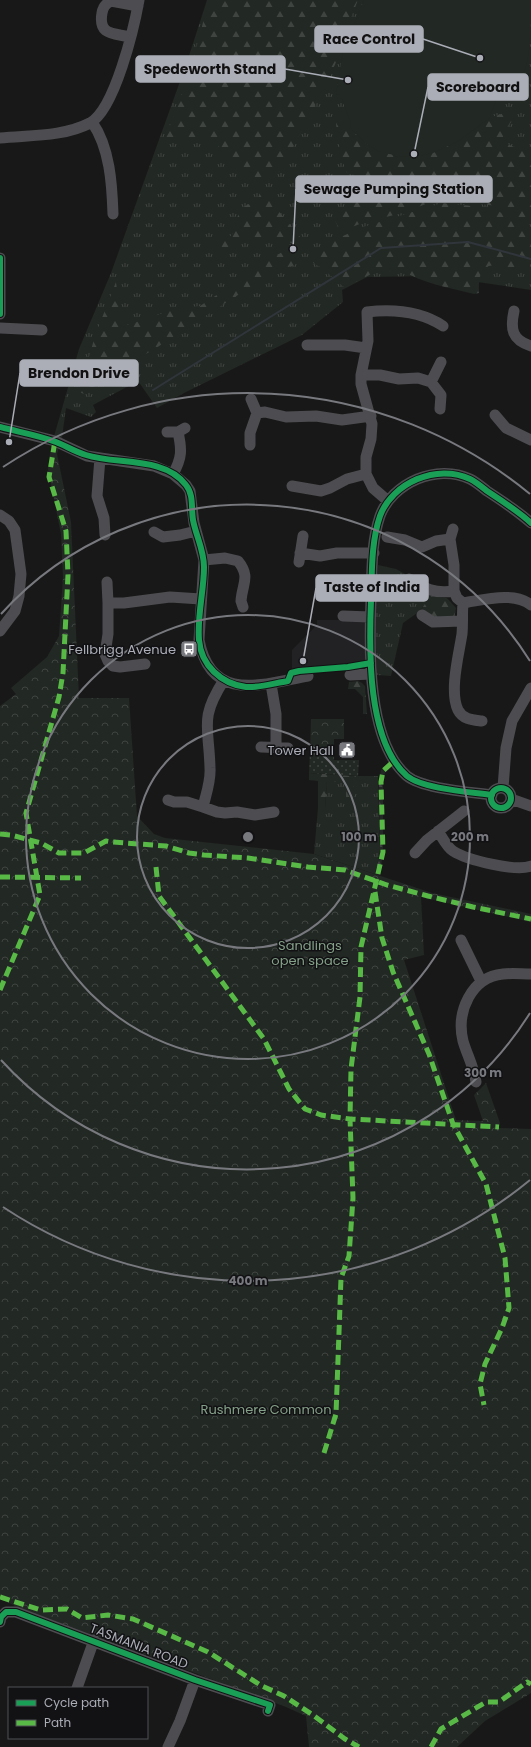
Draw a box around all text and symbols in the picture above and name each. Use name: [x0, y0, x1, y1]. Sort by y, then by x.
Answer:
callout: Race Control: [315, 26, 423, 52]
text: Race Control: [323, 29, 415, 49]
callout: Spedeworth Stand: [136, 56, 285, 82]
text: Spedeworth Stand: [144, 59, 276, 79]
callout: Scoreboard: [428, 74, 528, 100]
text: Scoreboard: [436, 77, 520, 97]
callout: Sewage Pumping Station: [296, 176, 492, 202]
text: Sewage Pumping Station: [304, 179, 484, 199]
callout: Brendon Drive: [20, 360, 138, 386]
text: Brendon Drive: [28, 363, 130, 383]
callout: Taste of India: [316, 575, 428, 601]
text: Taste of India: [324, 577, 420, 597]
bus stop icon: Fellbrigg Avenue: [179, 639, 199, 659]
place label: Fellbrigg Avenue: [68, 640, 176, 659]
public building icon: Tower Hall: [337, 740, 357, 760]
place label: Tower Hall: [267, 741, 334, 760]
text: 100 m: [341, 828, 377, 845]
text: 200 m: [451, 828, 489, 845]
centre of rings: [241, 830, 255, 844]
park label: Sandlings open space: [271, 936, 349, 970]
text: 300 m: [464, 1064, 502, 1081]
text: 400 m: [228, 1272, 268, 1289]
park label: Rushmere Common: [201, 1400, 331, 1419]
street label: TASMANIA ROAD: [87, 1618, 191, 1674]
legend: [8, 1687, 148, 1739]
text: Cycle path: [44, 1694, 109, 1711]
text: Path: [44, 1714, 71, 1731]

